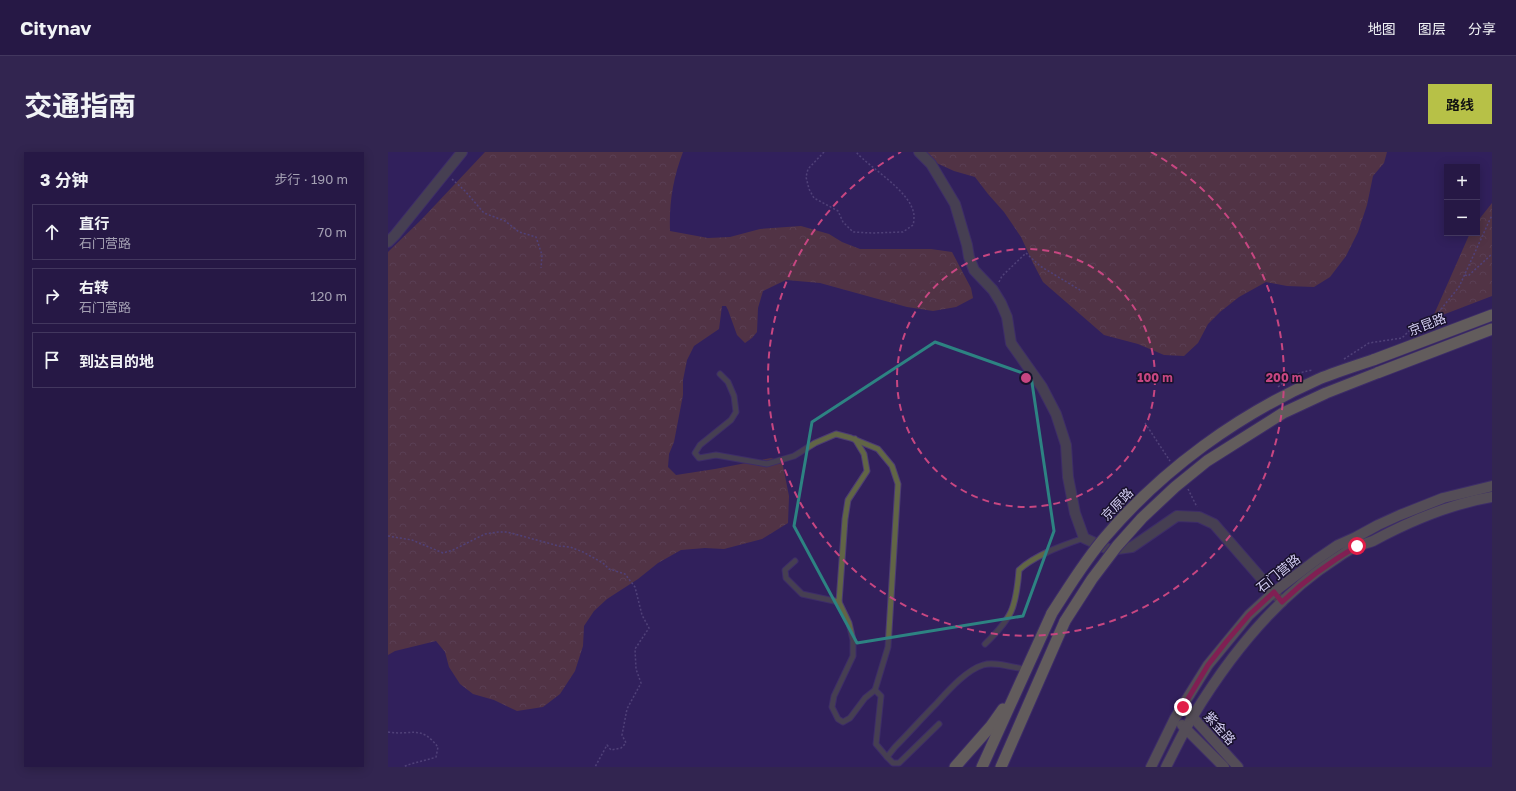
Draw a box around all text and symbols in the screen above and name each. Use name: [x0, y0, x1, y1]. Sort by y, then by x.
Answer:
text: Citynav: [20, 16, 92, 39]
text: 地图: [1368, 20, 1396, 37]
text: 图层: [1418, 20, 1446, 37]
text: 分享: [1468, 20, 1496, 37]
button: 路线: [1428, 84, 1492, 124]
text: 交通指南: [24, 89, 136, 122]
map controls: [1444, 164, 1480, 236]
button: +: [1444, 164, 1480, 200]
text: 3 分钟: [40, 169, 89, 190]
text: 步行 · 190 m: [275, 171, 348, 187]
button: −: [1444, 200, 1480, 236]
text: 直行: [79, 214, 109, 232]
icon: ahead: [41, 221, 63, 243]
text: 70 m: [317, 224, 347, 240]
text: 石门营路: [79, 235, 131, 251]
text: 右转: [79, 278, 109, 296]
icon: right: [41, 285, 63, 307]
text: 120 m: [310, 288, 347, 304]
text: 石门营路: [79, 299, 131, 315]
street label: 京昆路: [1406, 310, 1448, 338]
icon: arrive: [41, 349, 63, 371]
text: 到达目的地: [79, 352, 154, 370]
text: 100 m: [1137, 370, 1173, 385]
text: 200 m: [1266, 370, 1302, 385]
centre of rings: [1019, 371, 1033, 385]
street label: 京原路: [1098, 484, 1136, 524]
route start: [1348, 537, 1366, 555]
street label: 石门营路: [1253, 550, 1303, 596]
route end: [1174, 698, 1192, 716]
street label: 紫金路: [1201, 708, 1239, 748]

